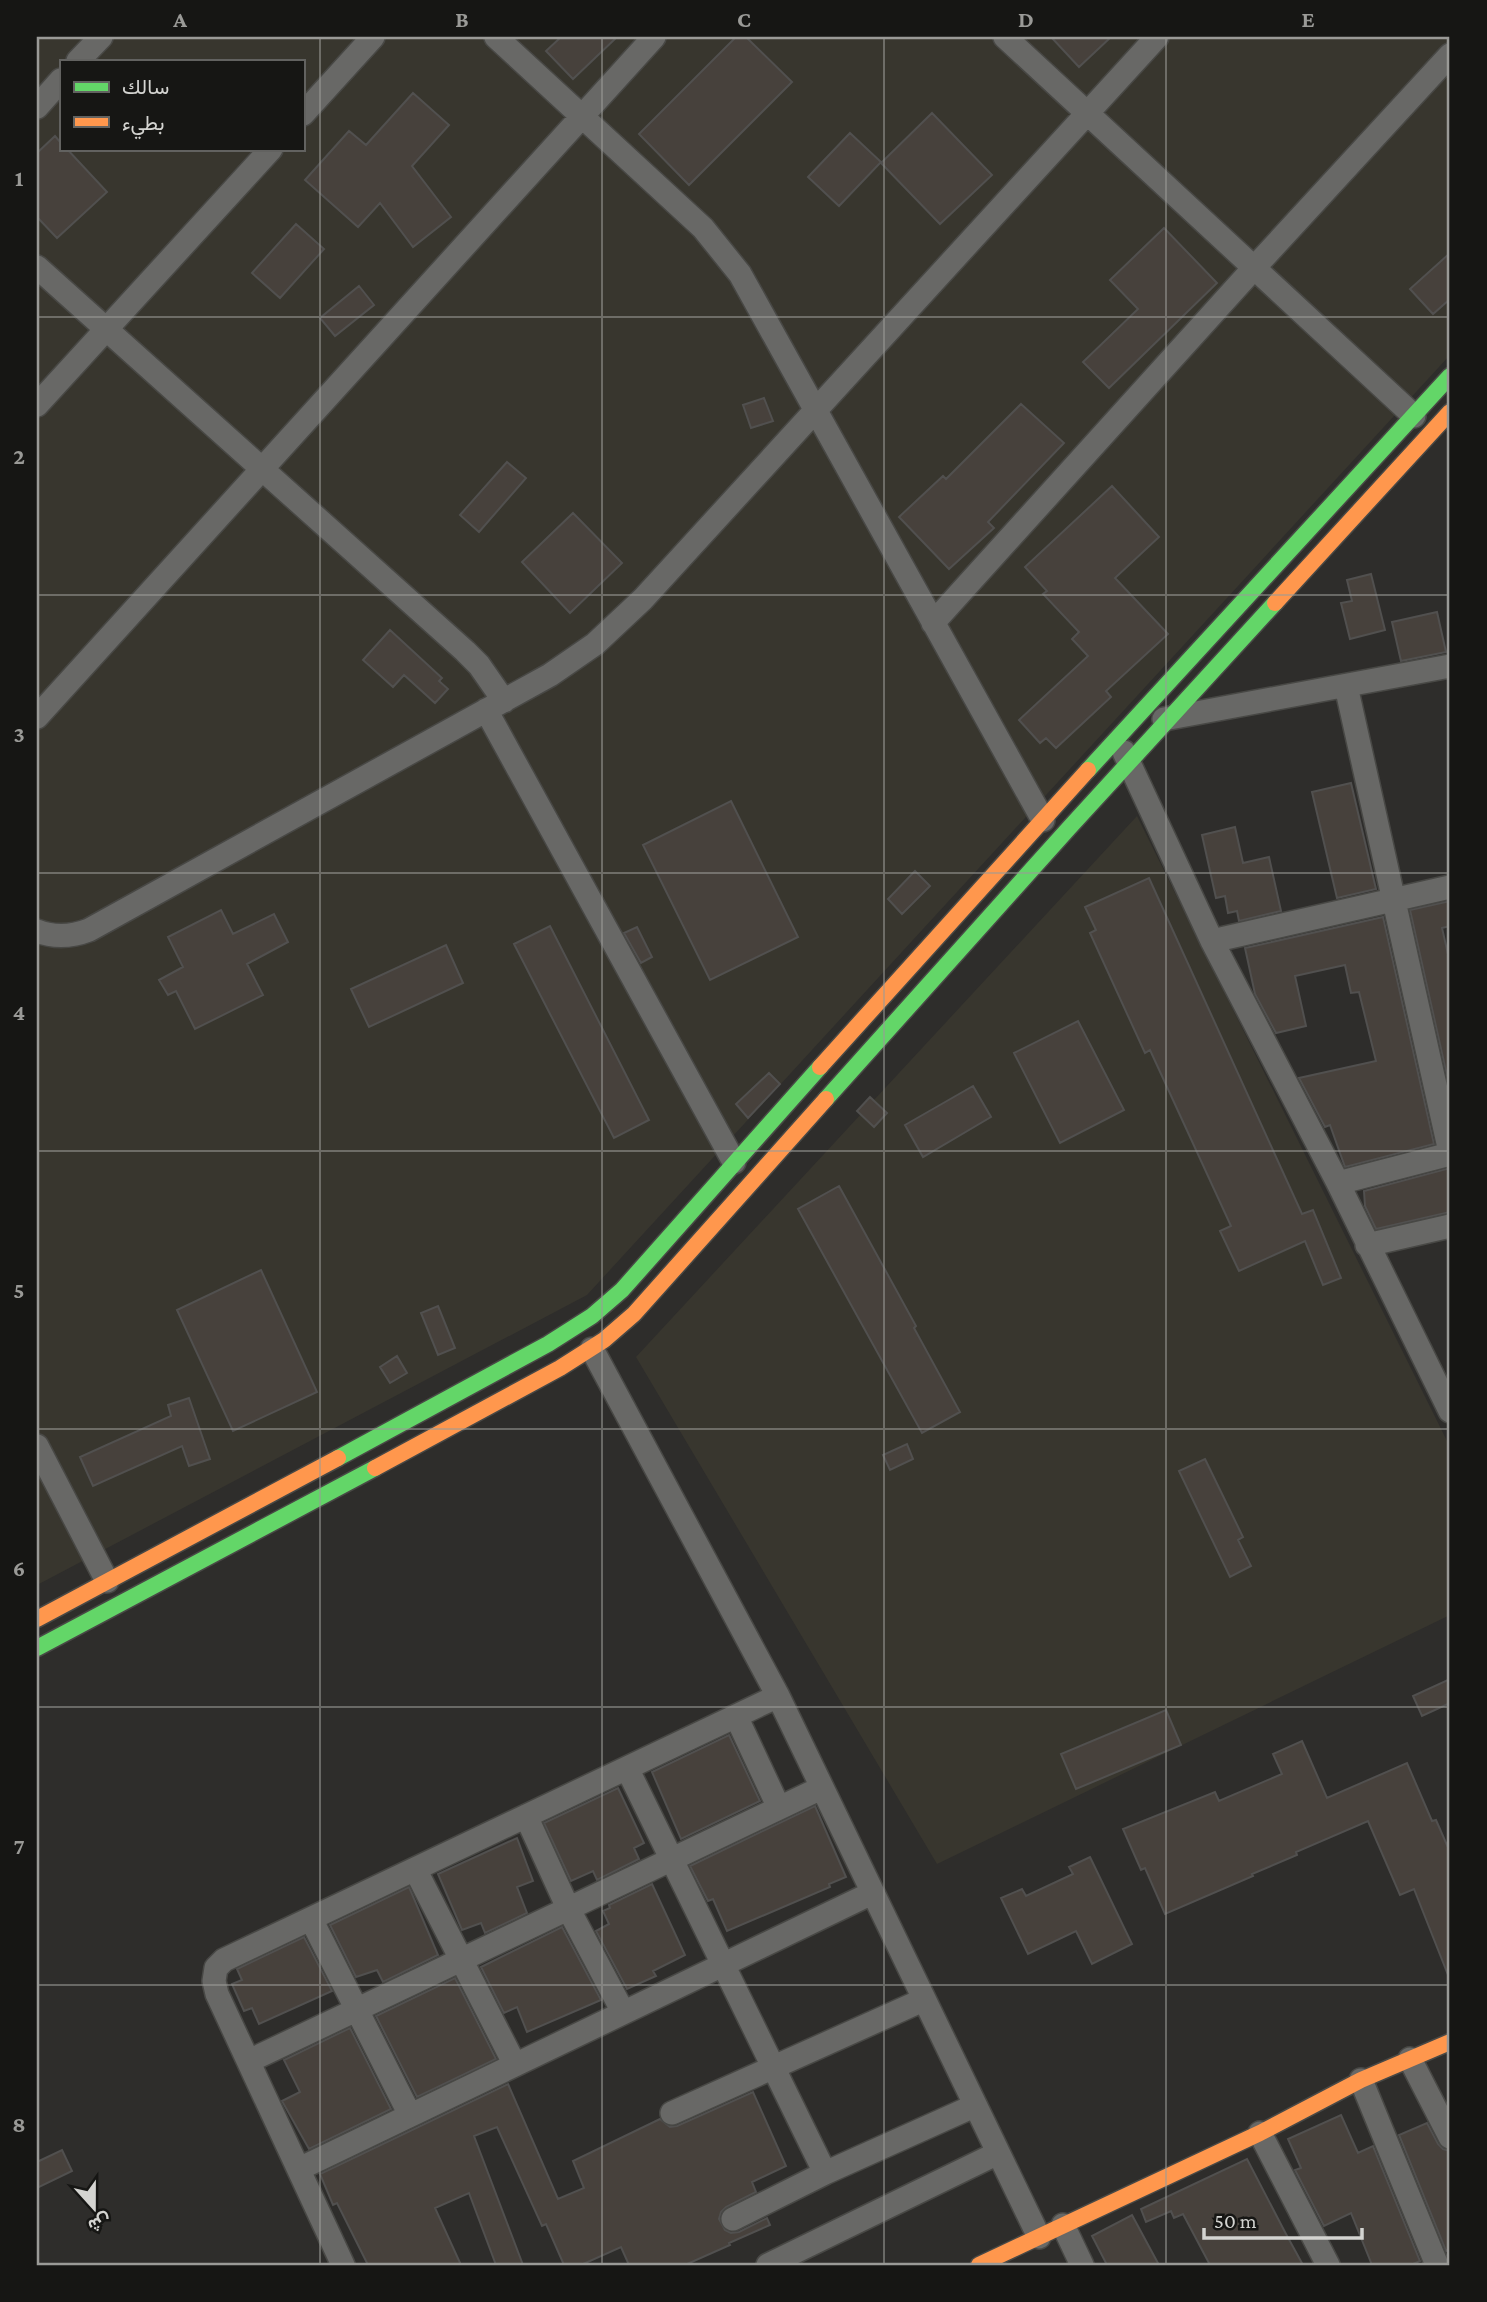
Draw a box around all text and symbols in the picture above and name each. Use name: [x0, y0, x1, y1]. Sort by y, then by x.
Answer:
text: A: [172, 6, 187, 32]
text: B: [455, 6, 469, 32]
text: C: [737, 6, 751, 32]
text: D: [1018, 6, 1034, 32]
text: E: [1301, 6, 1315, 32]
legend: [60, 60, 304, 150]
text: سالك: [122, 75, 169, 99]
text: بطيء: [122, 111, 165, 140]
text: 1: [15, 165, 24, 191]
text: 2: [13, 443, 25, 469]
text: 3: [13, 721, 25, 747]
text: 4: [13, 999, 25, 1025]
text: 5: [13, 1277, 25, 1303]
text: 6: [13, 1555, 25, 1581]
text: 7: [13, 1833, 25, 1859]
text: 8: [12, 2111, 26, 2137]
north arrow: [60, 2172, 130, 2242]
scale bar: [1204, 2197, 1361, 2241]
text: ش: [85, 2209, 114, 2237]
text: 50 m: [1214, 2209, 1257, 2233]

